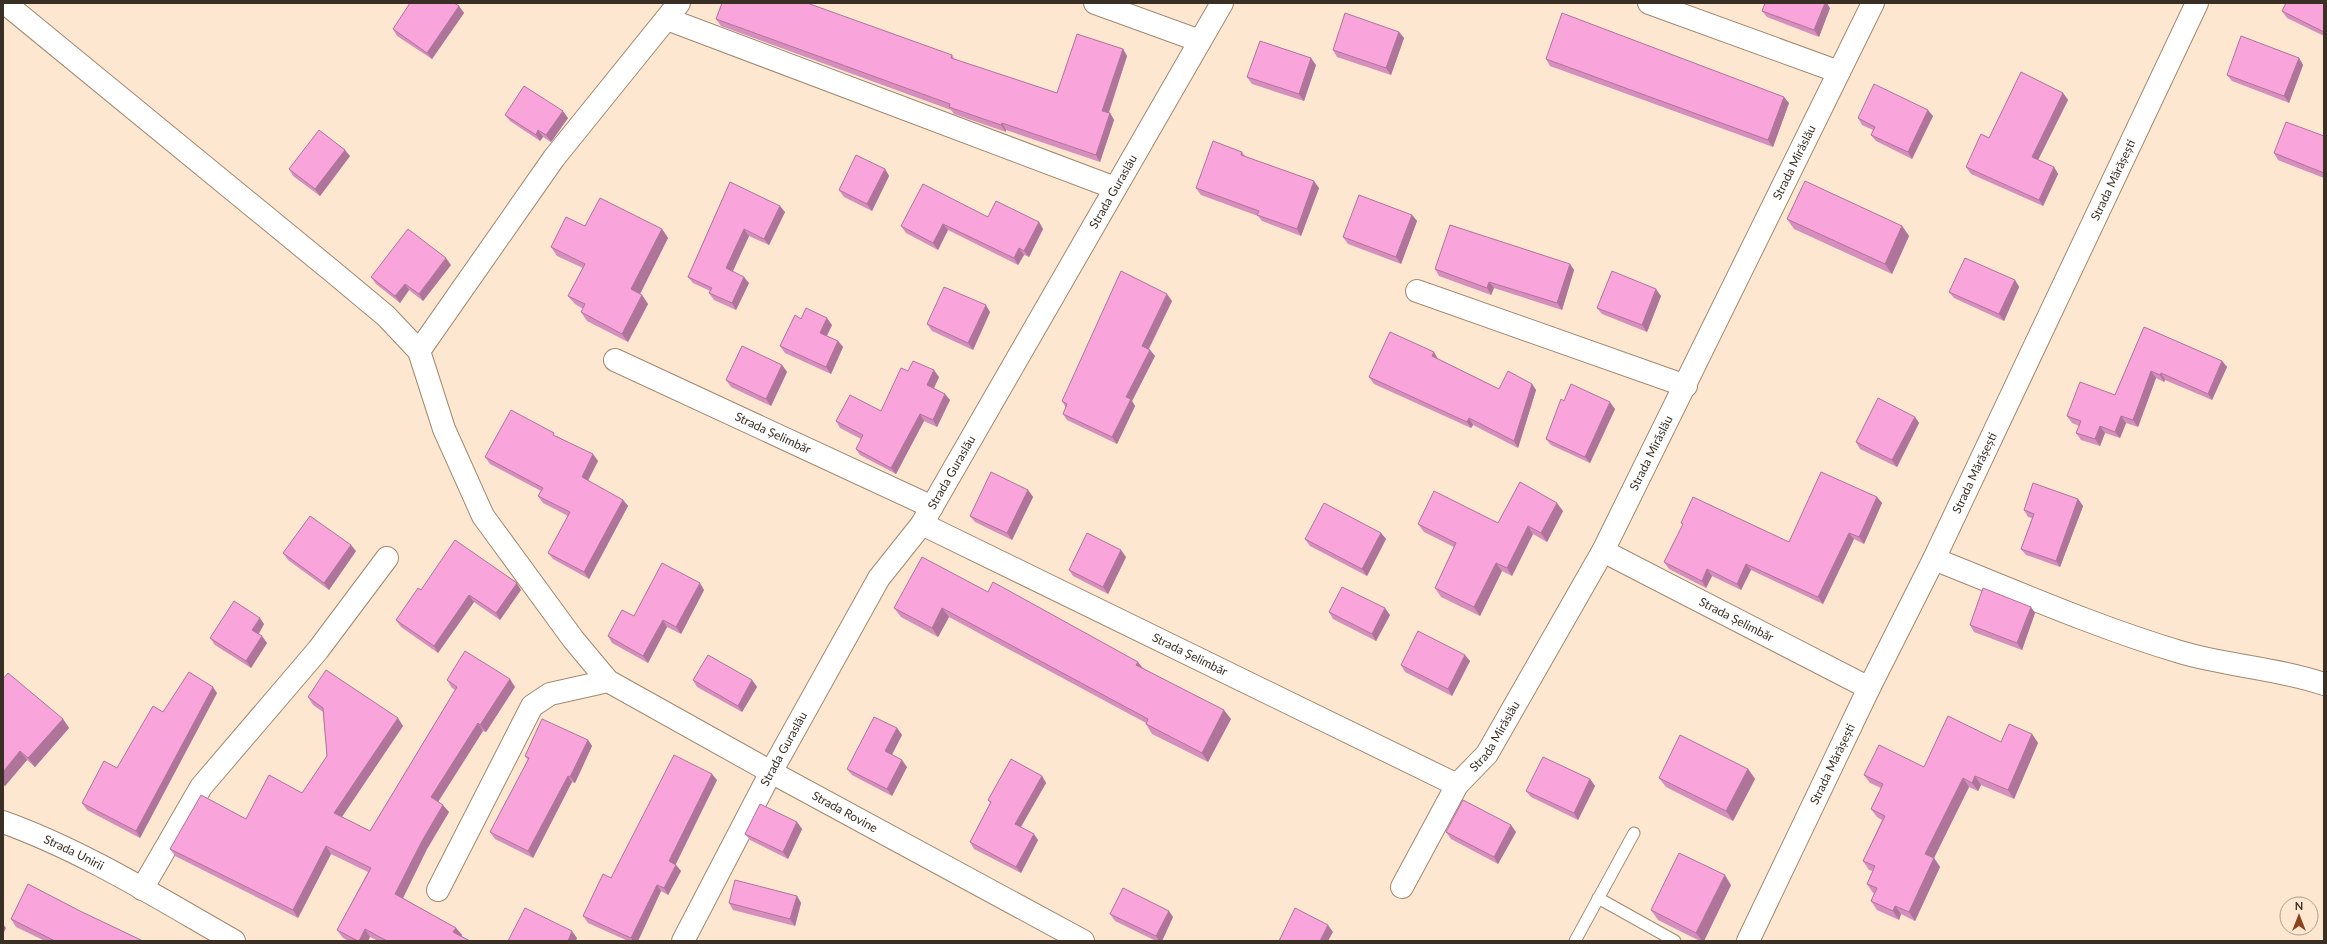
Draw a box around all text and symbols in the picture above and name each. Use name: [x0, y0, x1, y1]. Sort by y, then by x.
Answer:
street label: Strada Mirăslău: [1769, 122, 1819, 202]
street label: Strada Mărășești: [2087, 137, 2138, 223]
street label: Strada Guraslău: [1086, 152, 1140, 231]
street label: Strada Șelimbăr: [733, 409, 814, 457]
street label: Strada Mirăslău: [1626, 413, 1676, 493]
street label: Strada Mărășești: [1949, 430, 2000, 516]
street label: Strada Guraslău: [924, 433, 978, 512]
street label: Strada Șelimbăr: [1697, 594, 1777, 645]
street label: Strada Șelimbăr: [1150, 629, 1231, 679]
street label: Strada Mirăslău: [1466, 698, 1523, 775]
street label: Strada Guraslău: [757, 709, 810, 789]
street label: Strada Mărășești: [1806, 721, 1858, 807]
street label: Strada Rovine: [809, 788, 880, 835]
street label: Strada Unirii: [41, 831, 107, 873]
north arrow: [2279, 896, 2319, 936]
text: N: [2295, 899, 2303, 912]

